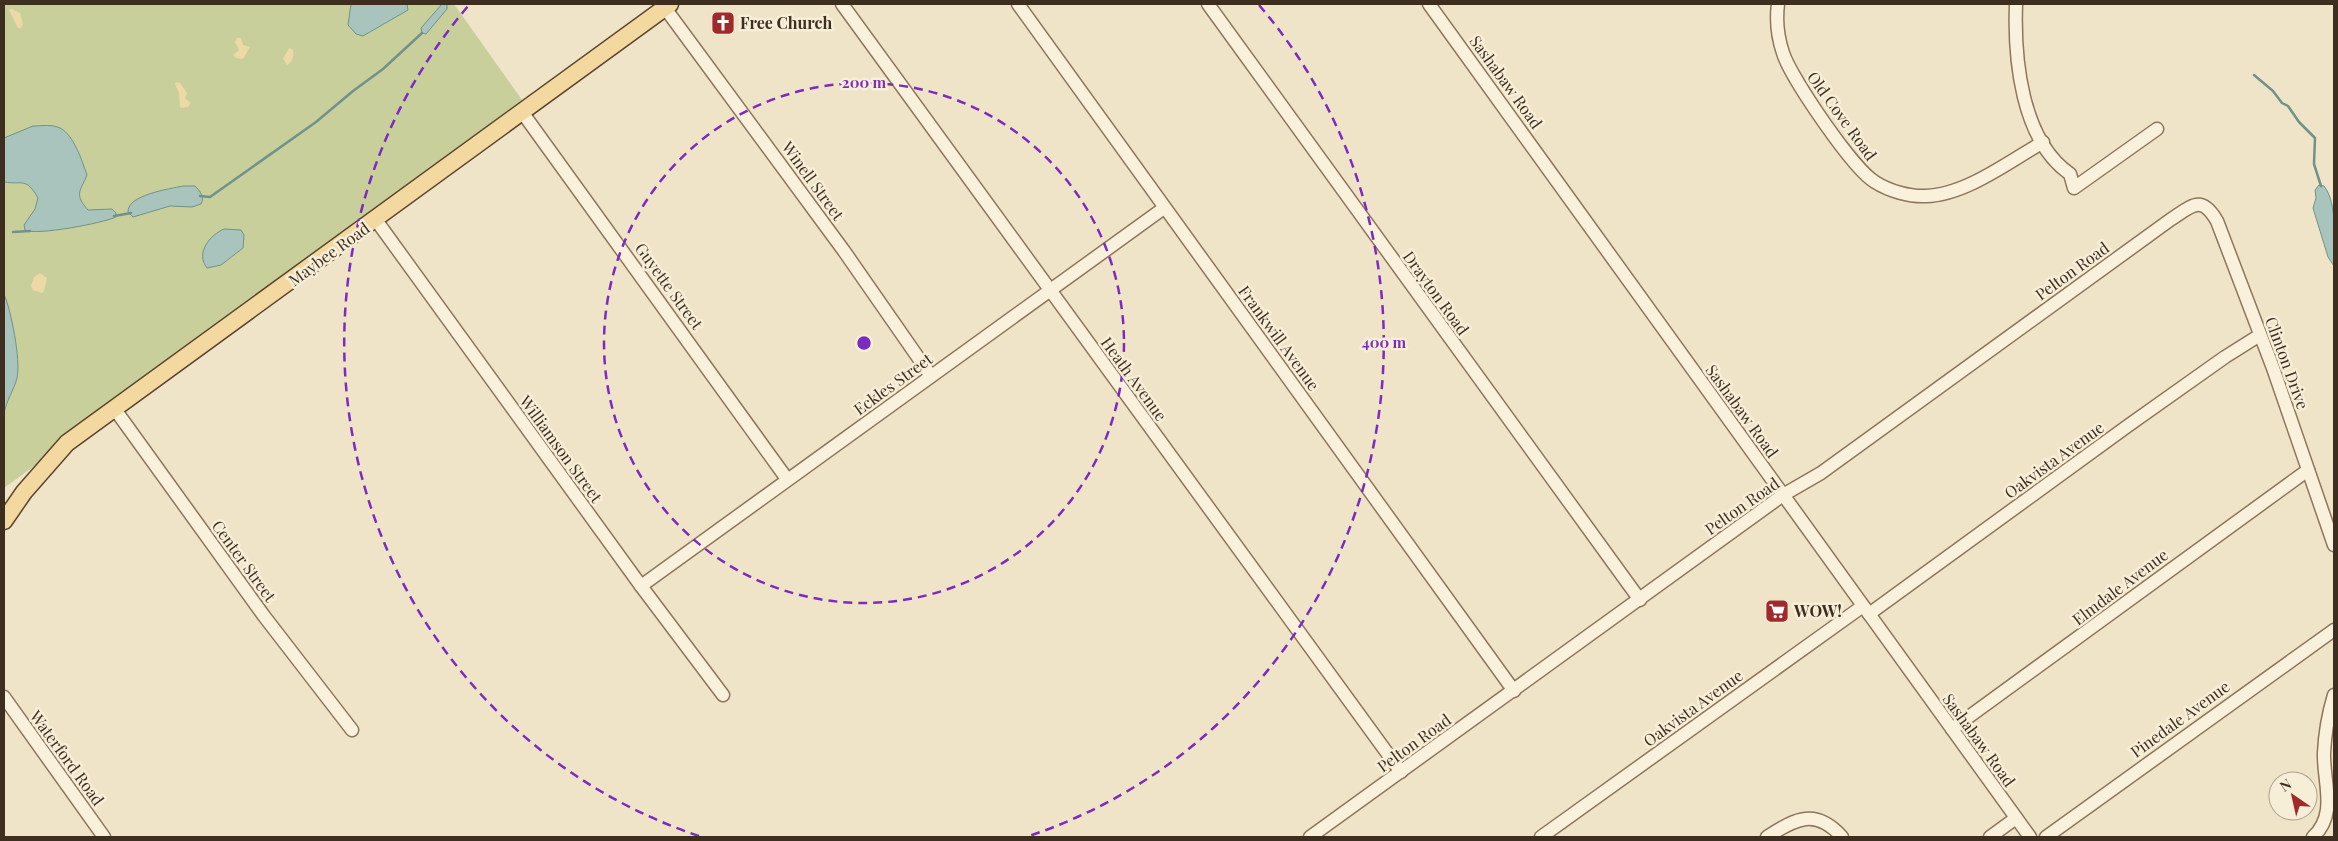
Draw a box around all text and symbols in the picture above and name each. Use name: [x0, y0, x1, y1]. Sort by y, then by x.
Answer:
church icon: Free Church: [710, 10, 736, 36]
place label: Free Church: [740, 12, 832, 33]
street label: Sashabaw Road: [1465, 31, 1547, 133]
street label: Old Cove Road: [1803, 67, 1882, 164]
text: 200 m: [842, 72, 887, 92]
street label: Winell Street: [777, 136, 849, 225]
street label: Maybee Road: [284, 217, 373, 290]
street label: Pelton Road: [2031, 237, 2113, 304]
street label: Guyette Street: [631, 238, 708, 334]
street label: Drayton Road: [1399, 246, 1474, 339]
street label: Frankwill Avenue: [1234, 281, 1325, 394]
street label: Clinton Drive: [2261, 314, 2314, 412]
street label: Heath Avenue: [1097, 332, 1172, 425]
text: 400 m: [1362, 332, 1407, 352]
centre of rings: [855, 334, 873, 352]
street label: Eckles Street: [849, 348, 937, 419]
street label: Sashabaw Road: [1701, 360, 1783, 462]
street label: Williamson Street: [515, 390, 607, 507]
street label: Oakvista Avenue: [2000, 416, 2108, 503]
street label: Pelton Road: [1700, 472, 1783, 539]
street label: Center Street: [208, 516, 281, 606]
street label: Elmdale Avenue: [2068, 544, 2172, 629]
supermarket icon: WOW!: [1764, 598, 1790, 624]
place label: WOW!: [1793, 600, 1842, 621]
street label: Oakvista Avenue: [1639, 664, 1747, 751]
street label: Pinedale Avenue: [2126, 676, 2233, 762]
street label: Sashabaw Road: [1938, 689, 2020, 791]
street label: Waterford Road: [25, 705, 109, 809]
street label: Pelton Road: [1373, 709, 1455, 776]
north arrow: [2268, 771, 2318, 821]
text: N: [2276, 774, 2295, 796]

